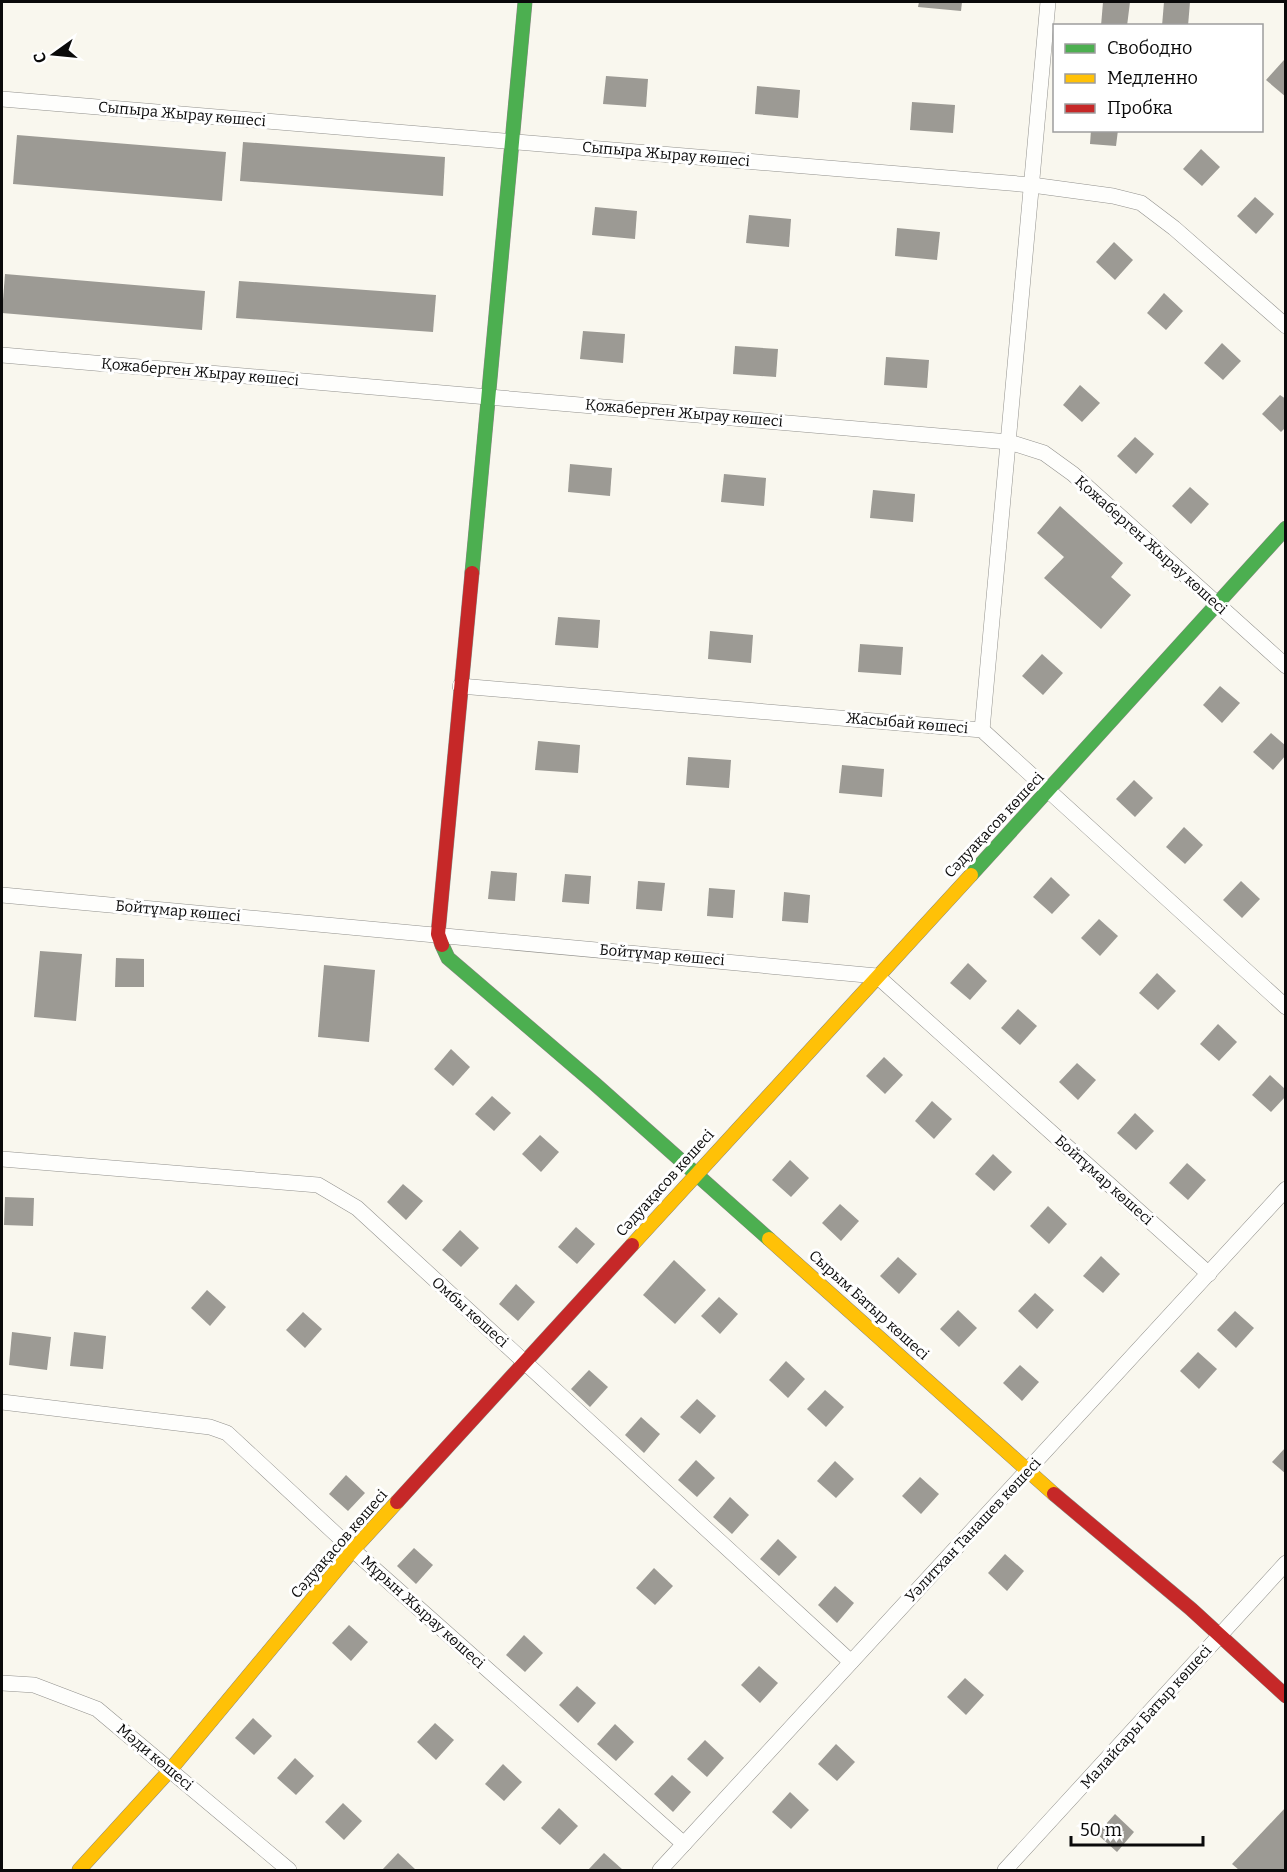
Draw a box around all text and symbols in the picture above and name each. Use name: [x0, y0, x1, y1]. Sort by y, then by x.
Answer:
north arrow: [24, 24, 84, 84]
legend: [1053, 24, 1263, 132]
text: Свободно: [1107, 37, 1192, 59]
text: С: [30, 50, 50, 65]
text: Медленно: [1107, 67, 1198, 89]
text: Пробка: [1107, 97, 1173, 119]
street label: Сыпыра Жырау көшесі: [97, 98, 267, 130]
street label: Сыпыра Жырау көшесі: [581, 138, 751, 170]
street label: Қожаберген Жырау көшесі: [100, 354, 300, 390]
street label: Қожаберген Жырау көшесі: [584, 395, 784, 431]
street label: Қожаберген Жырау көшесі: [1071, 472, 1231, 618]
street label: Жасыбай көшесі: [845, 709, 969, 737]
street label: Сәдуақасов көшесі: [940, 768, 1048, 882]
street label: Бойтұмар көшесі: [115, 897, 242, 925]
street label: Бойтұмар көшесі: [599, 941, 726, 969]
street label: Сәдуақасов көшесі: [612, 1125, 718, 1240]
street label: Бойтұмар көшесі: [1051, 1131, 1157, 1229]
street label: Сырым Батыр көшесі: [805, 1246, 933, 1364]
street label: Омбы көшесі: [428, 1273, 512, 1351]
street label: Уәлитхан Танашев көшесі: [902, 1454, 1045, 1606]
street label: Сәдуақасов көшесі: [287, 1486, 391, 1602]
street label: Мұрын Жырау көшесі: [357, 1552, 489, 1673]
street label: Малайсары Батыр көшесі: [1077, 1641, 1216, 1792]
street label: Мәди көшесі: [113, 1720, 197, 1794]
scale bar: [1071, 1809, 1203, 1847]
text: 50 m: [1080, 1819, 1122, 1841]

